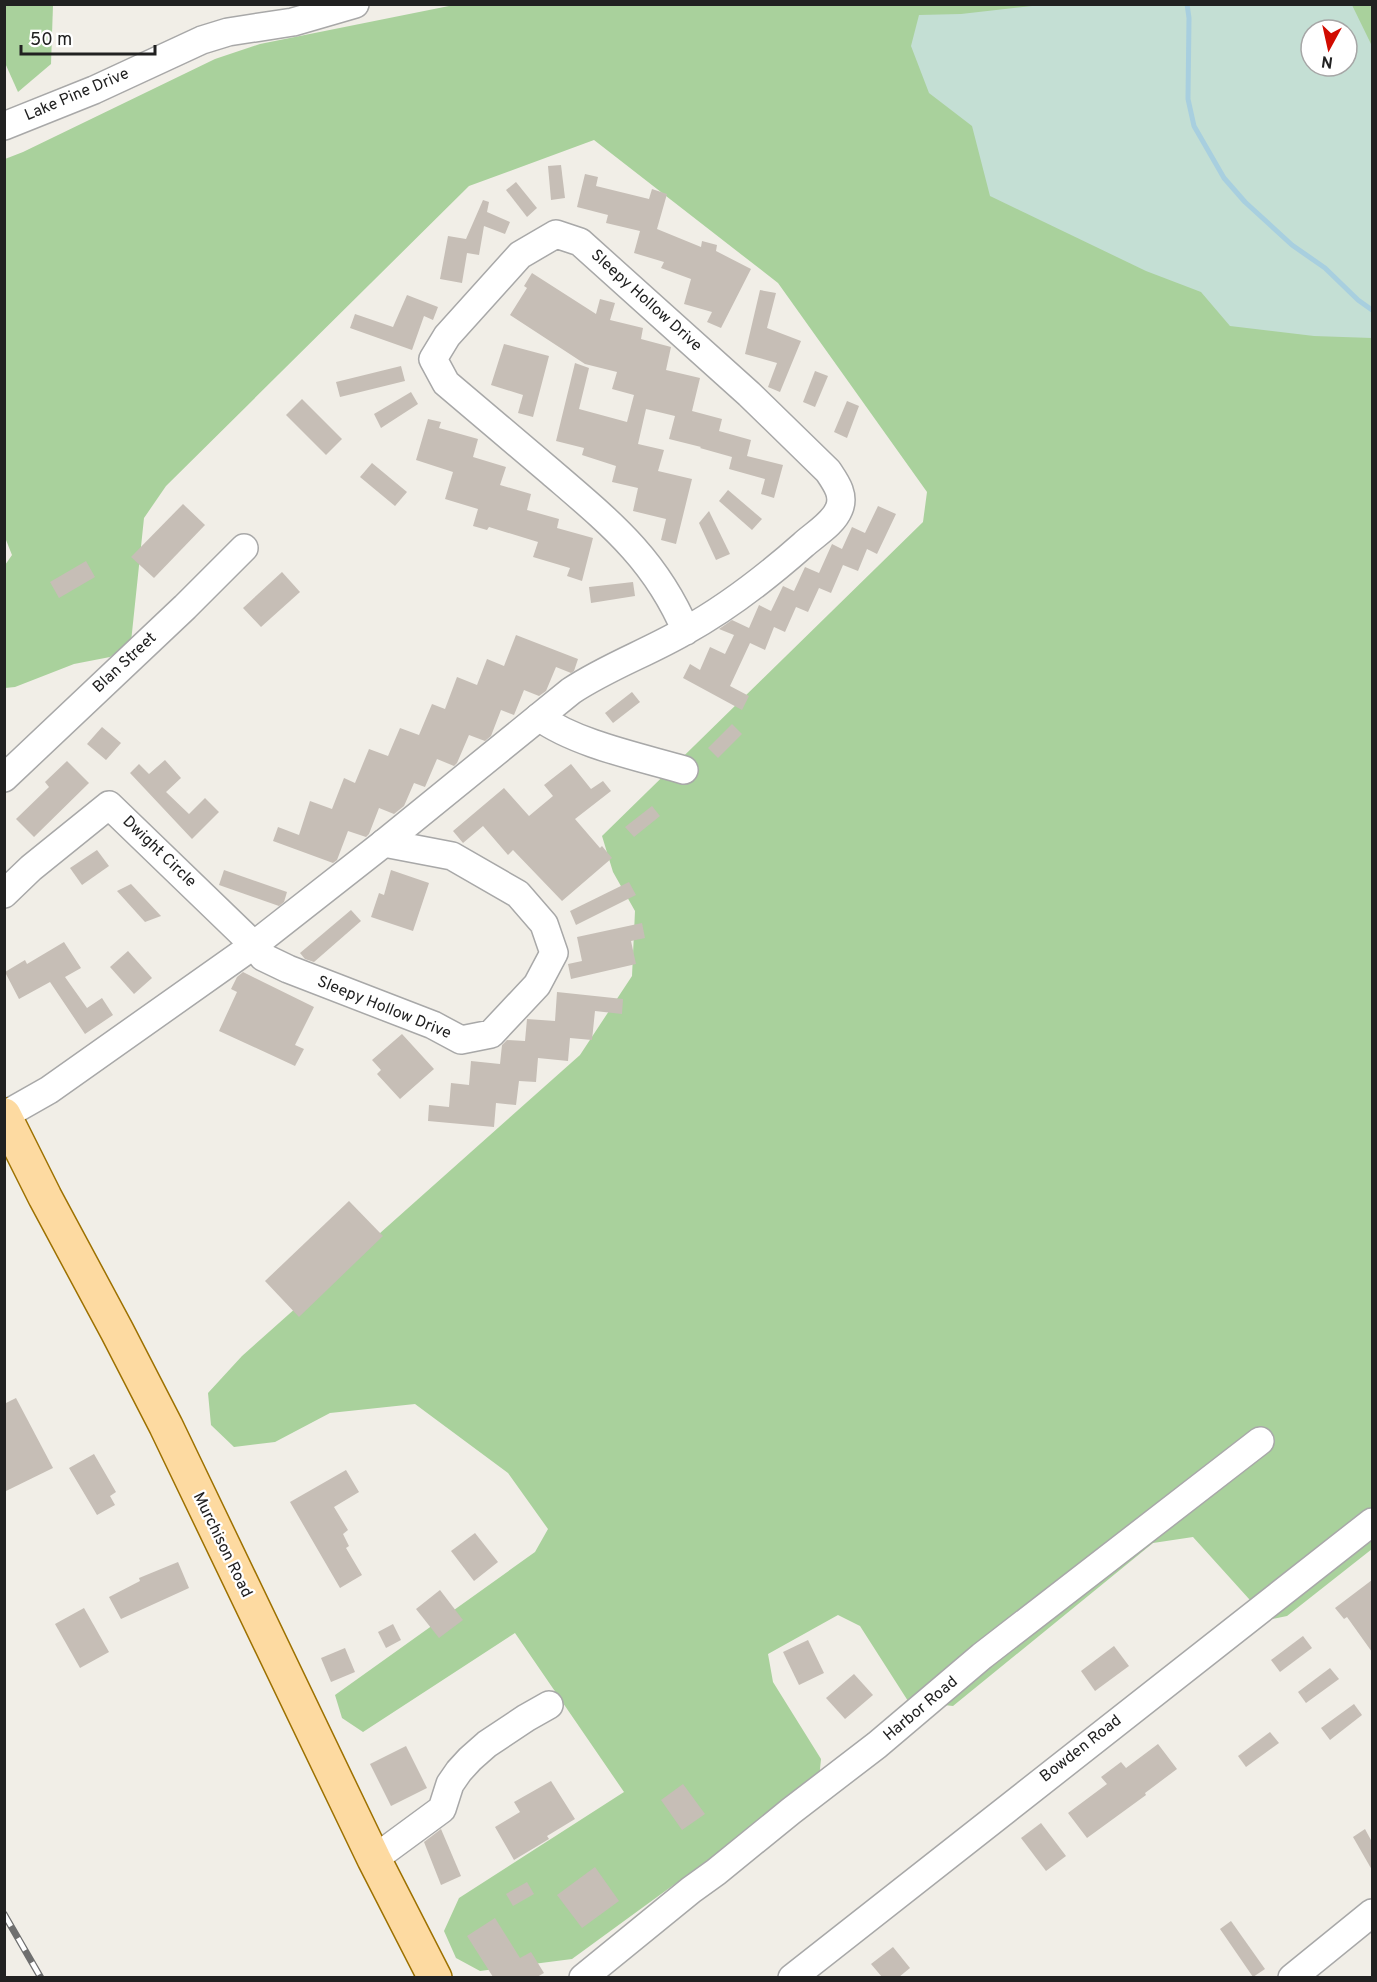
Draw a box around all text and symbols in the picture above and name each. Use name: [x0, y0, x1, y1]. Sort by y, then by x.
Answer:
scale bar: [21, 18, 154, 56]
north arrow: [1299, 18, 1359, 78]
text: 50 m: [30, 29, 72, 52]
text: N: [1320, 50, 1334, 72]
street label: Lake Pine Drive: [22, 64, 132, 126]
street label: Sleepy Hollow Drive: [586, 246, 706, 356]
street label: Blan Street: [89, 628, 161, 698]
street label: Dwight Circle: [118, 812, 200, 892]
street label: Sleepy Hollow Drive: [314, 972, 454, 1044]
street label: Murchison Road: [188, 1489, 256, 1601]
street label: Harbor Road: [880, 1672, 962, 1746]
street label: Bowden Road: [1036, 1711, 1126, 1787]

